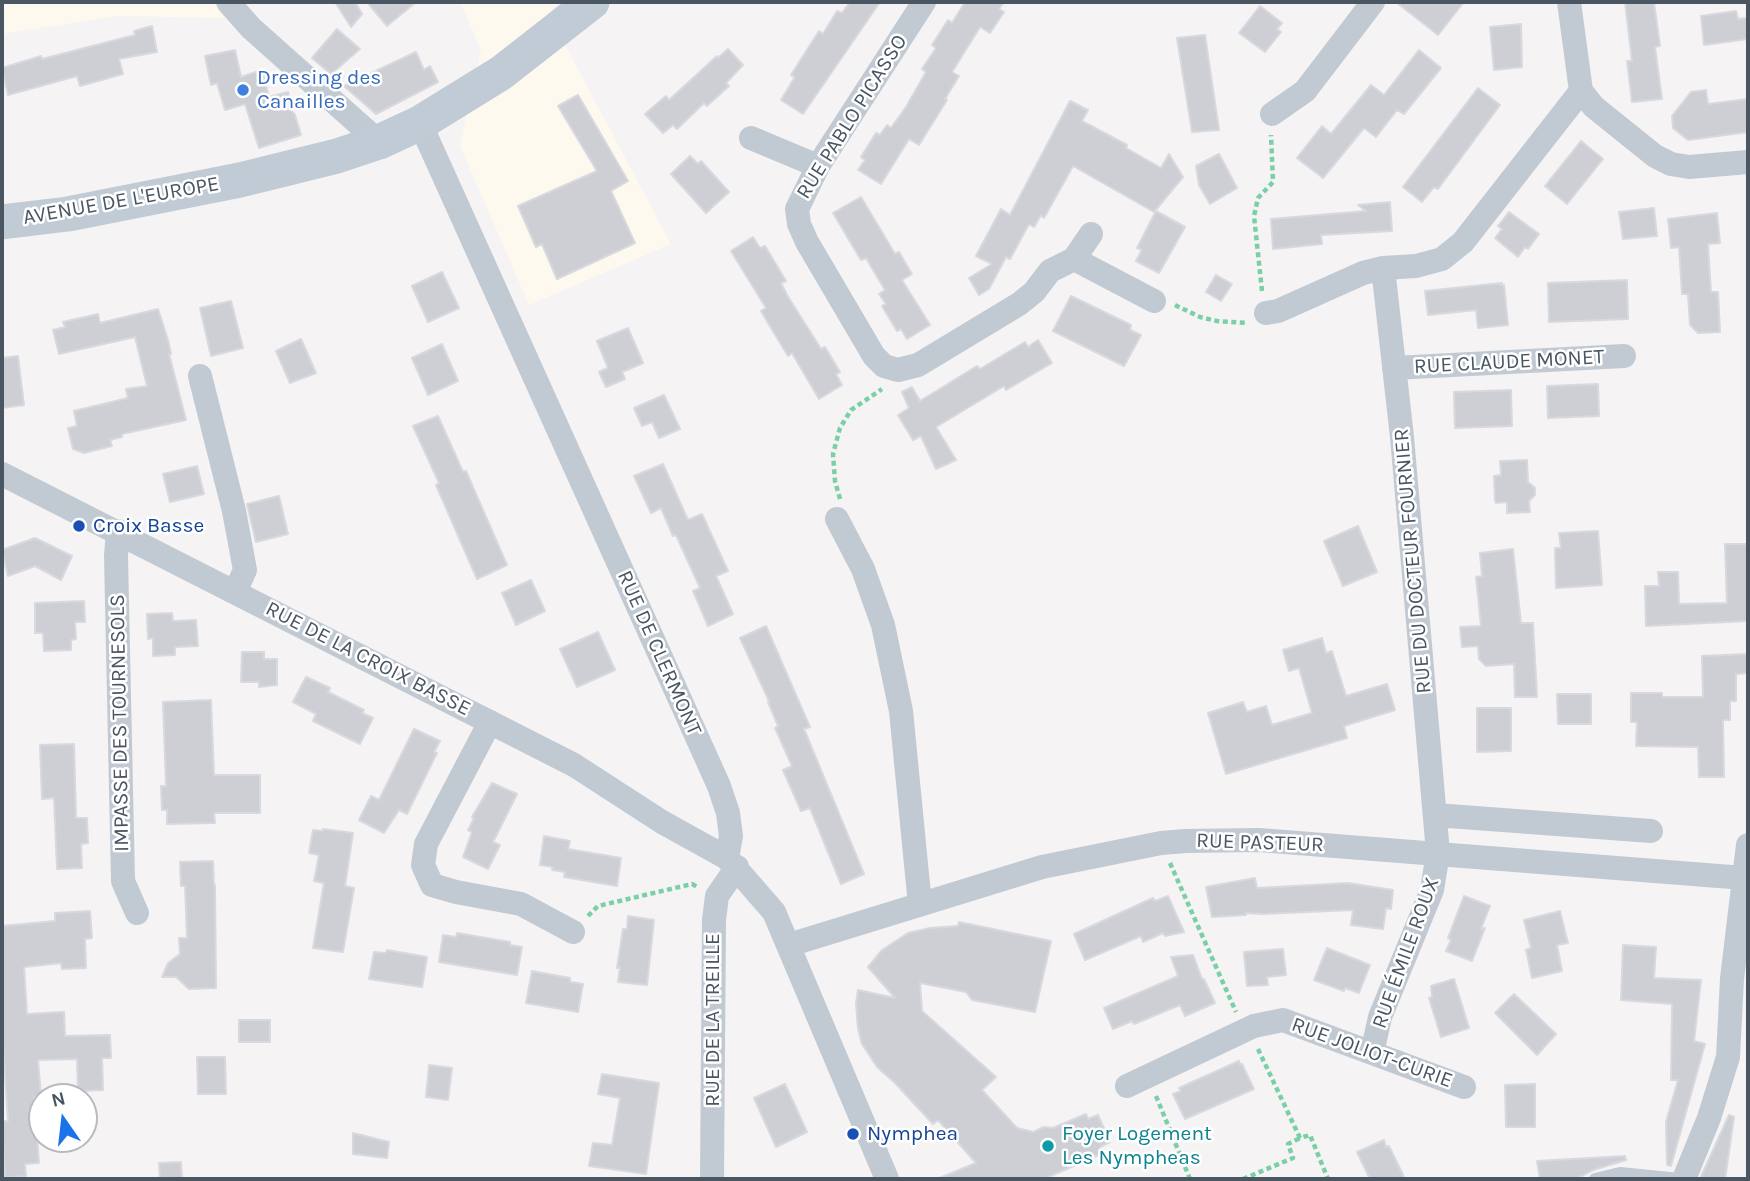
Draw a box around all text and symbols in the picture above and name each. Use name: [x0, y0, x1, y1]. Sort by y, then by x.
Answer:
street label: RUE PABLO PICASSO: [791, 30, 913, 204]
place label: Dressing des Canailles: [257, 65, 381, 115]
marker: Dressing des Canailles: [235, 82, 251, 98]
street label: AVENUE DE L'EUROPE: [21, 171, 221, 231]
street label: RUE CLAUDE MONET: [1413, 344, 1605, 380]
street label: RUE DU DOCTEUR FOURNIER: [1389, 427, 1437, 695]
place label: Croix Basse: [93, 513, 204, 539]
marker: Croix Basse: [71, 518, 87, 534]
street label: RUE DE CLERMONT: [611, 567, 707, 739]
street label: IMPASSE DES TOURNESOLS: [105, 594, 135, 852]
street label: RUE DE LA CROIX BASSE: [261, 596, 475, 722]
street label: RUE PASTEUR: [1196, 828, 1324, 858]
street label: RUE ÉMILE ROUX: [1367, 874, 1445, 1032]
street label: RUE DE LA TREILLE: [700, 933, 726, 1107]
street label: RUE JOLIOT-CURIE: [1288, 1012, 1456, 1094]
north arrow: [28, 1083, 98, 1153]
text: N: [49, 1087, 68, 1112]
place label: Nymphea: [867, 1121, 958, 1147]
place label: Foyer Logement Les Nympheas: [1062, 1121, 1212, 1171]
marker: Nymphea: [845, 1126, 861, 1142]
marker: Foyer Logement Les Nympheas: [1040, 1138, 1056, 1154]

